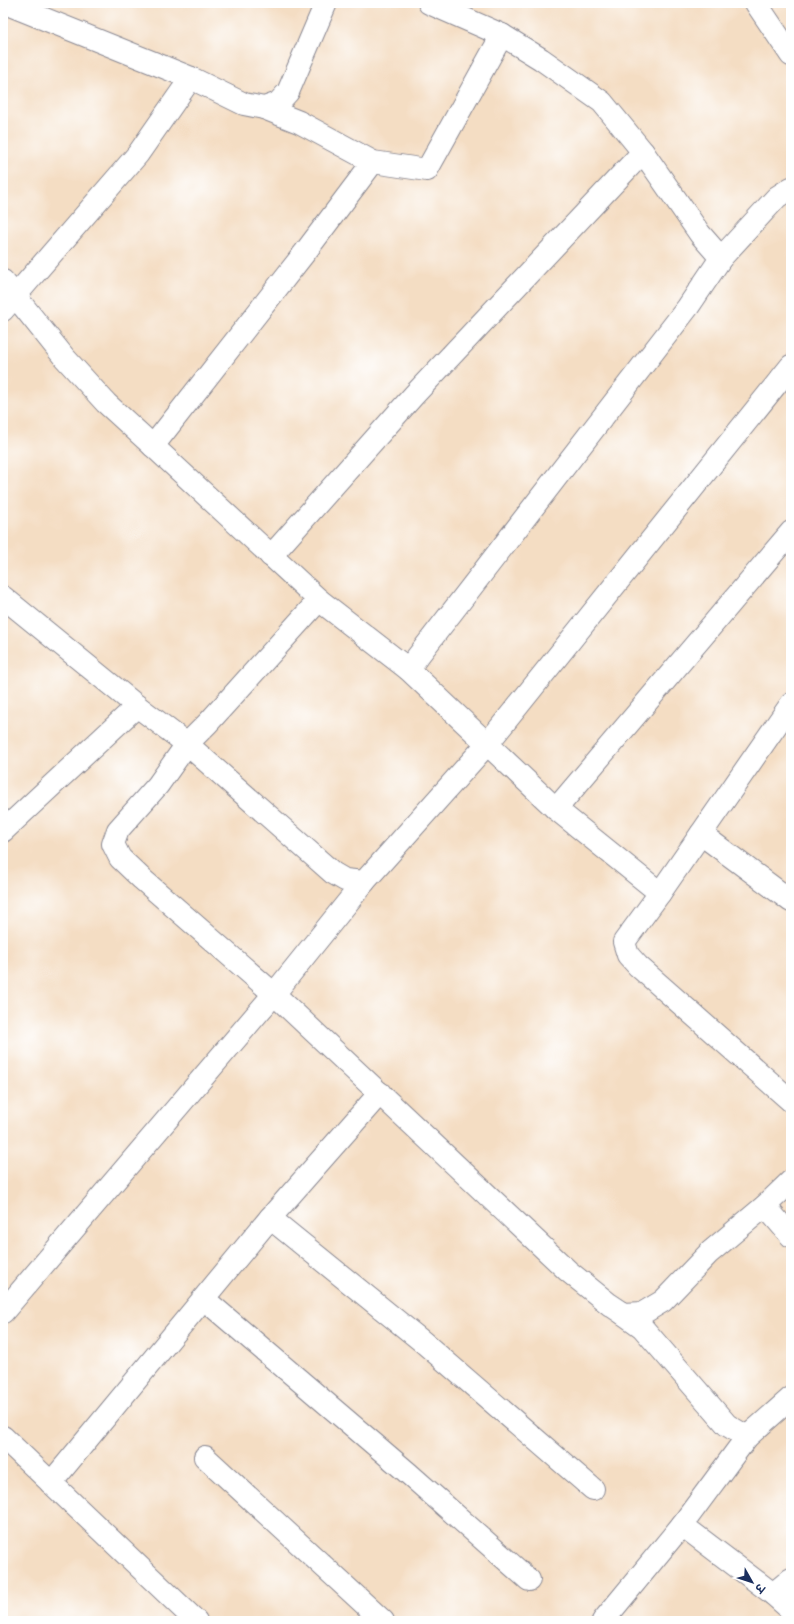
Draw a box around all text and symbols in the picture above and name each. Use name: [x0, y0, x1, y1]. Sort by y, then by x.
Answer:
north arrow: [732, 1562, 772, 1602]
text: उ: [751, 1580, 769, 1597]

